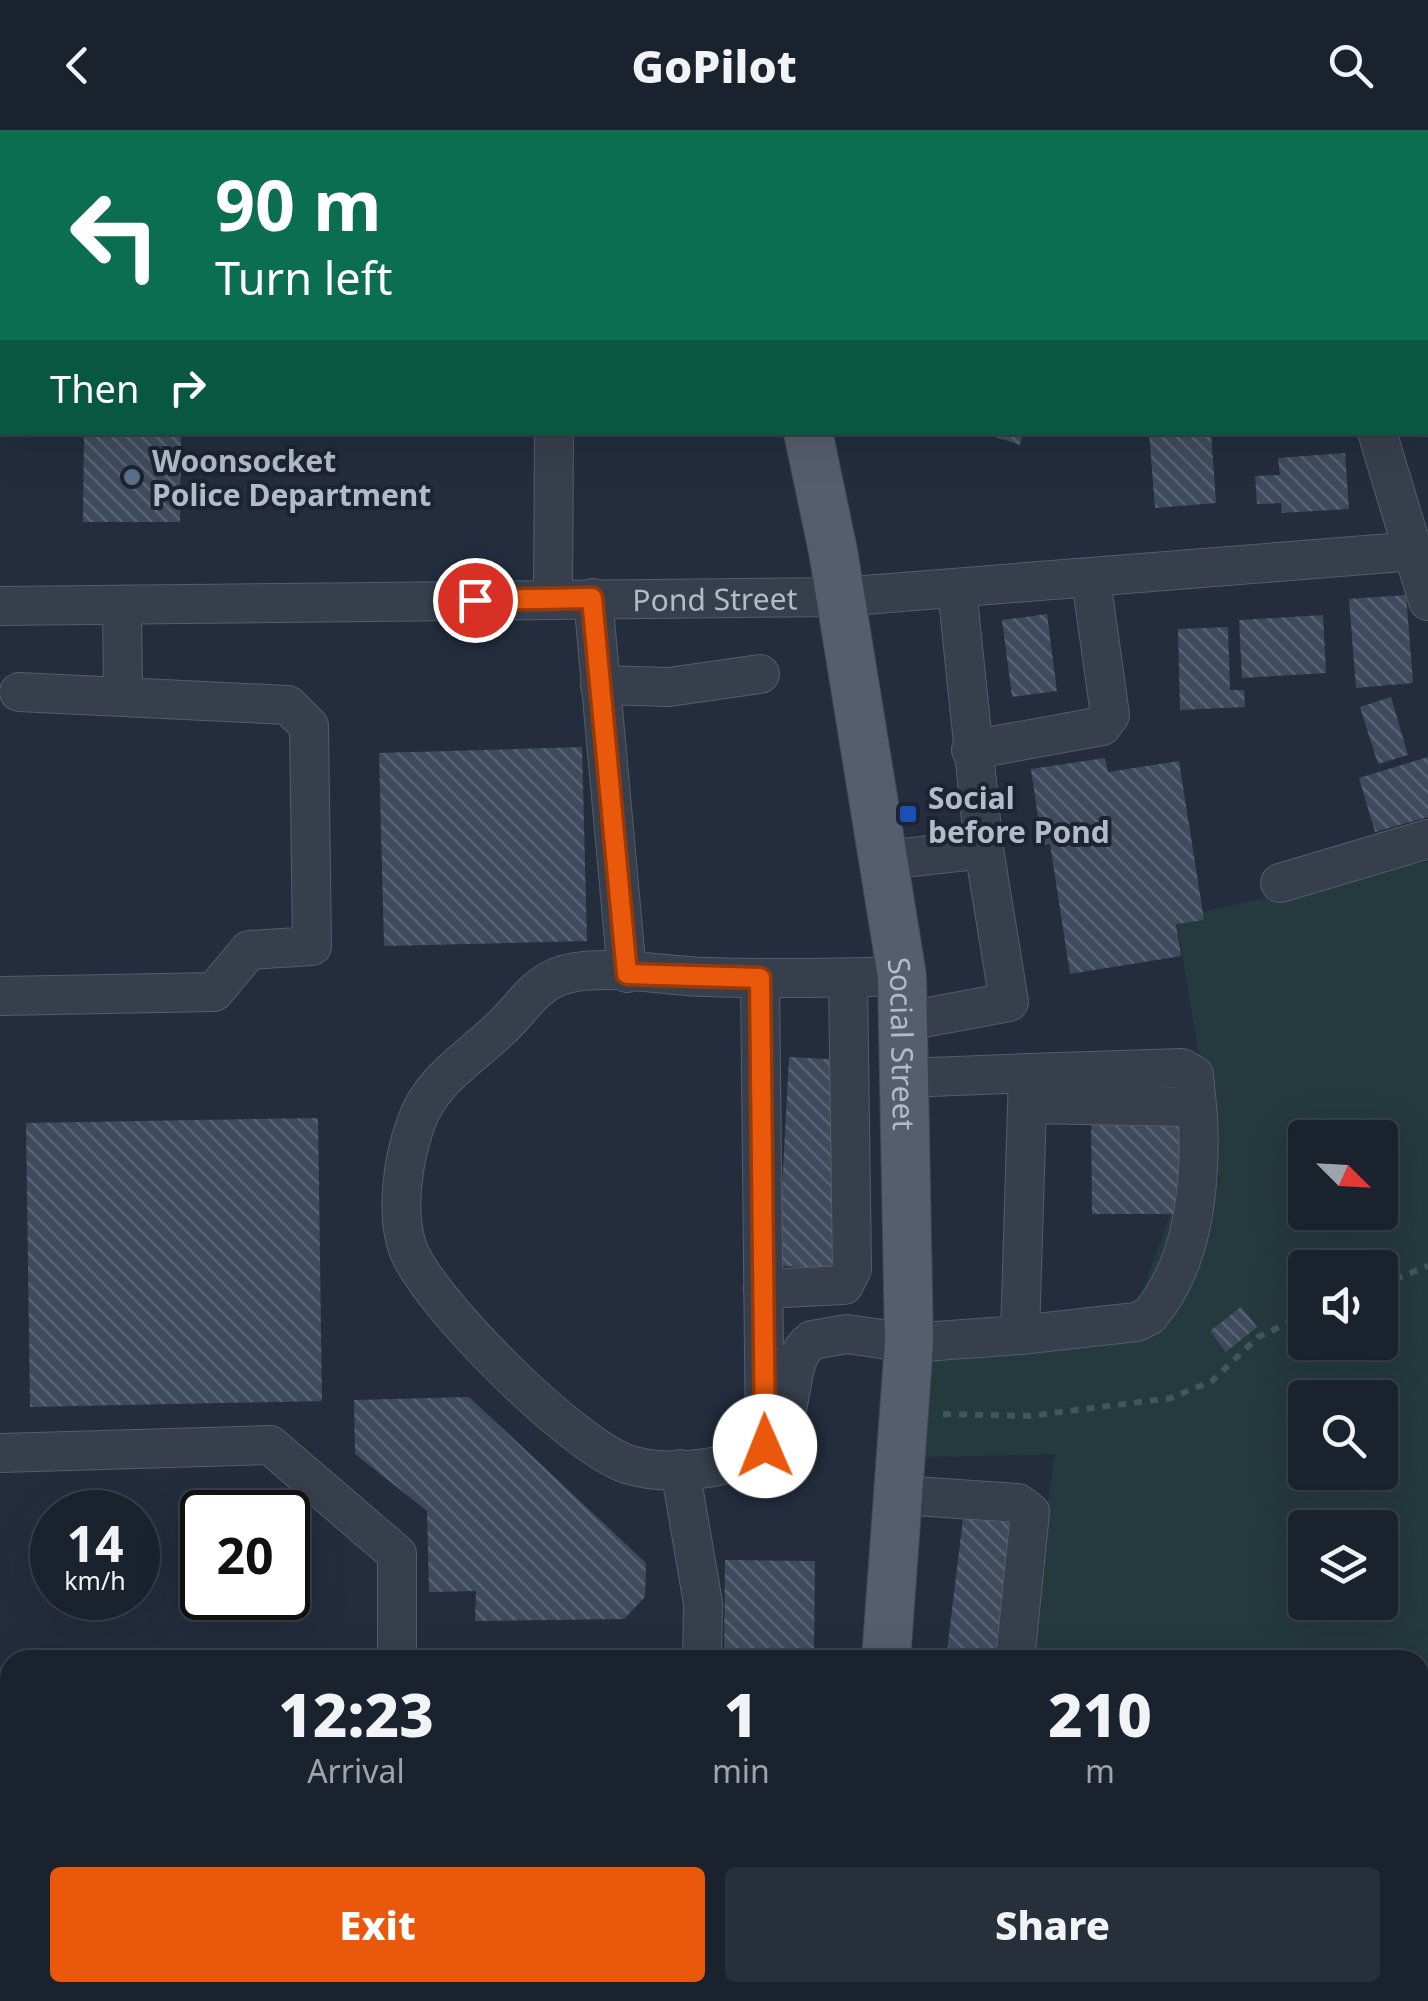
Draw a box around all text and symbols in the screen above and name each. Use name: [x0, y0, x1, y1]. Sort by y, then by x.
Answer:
text: GoPilot: [631, 35, 797, 96]
icon: back: [50, 38, 105, 93]
icon: search: [1323, 38, 1378, 93]
text: 90 m: [215, 156, 382, 252]
icon: left: [50, 170, 180, 300]
text: Turn left: [215, 247, 392, 308]
icon: right: [160, 360, 215, 415]
text: Then: [50, 362, 140, 414]
place label: Woonsocket Police Department: [152, 440, 431, 515]
marker: Woonsocket Police Department: [121, 466, 143, 488]
pin: [433, 558, 518, 643]
icon: arrive: [448, 573, 503, 628]
street label: Pond Street: [632, 577, 798, 620]
place label: Social before Pond: [928, 777, 1110, 852]
marker: Social before Pond: [897, 803, 919, 825]
street label: Social Street: [879, 954, 925, 1131]
north arrow: [1288, 1120, 1398, 1230]
map controls: [1288, 1120, 1398, 1620]
button: sound: [1288, 1250, 1398, 1360]
button: search: [1288, 1380, 1398, 1490]
position arrow: [713, 1394, 817, 1498]
speed limit sign: 20: [180, 1490, 310, 1620]
text: 14: [66, 1509, 124, 1577]
button: layers: [1288, 1510, 1398, 1620]
text: km/h: [64, 1563, 126, 1597]
text: 12:23: [278, 1673, 434, 1755]
text: 1: [724, 1673, 758, 1755]
text: 210: [1048, 1673, 1152, 1755]
text: Arrival: [307, 1749, 405, 1792]
text: min: [712, 1749, 770, 1792]
text: m: [1085, 1749, 1115, 1792]
button: Exit: [50, 1867, 705, 1982]
button: Share: [725, 1867, 1380, 1982]

